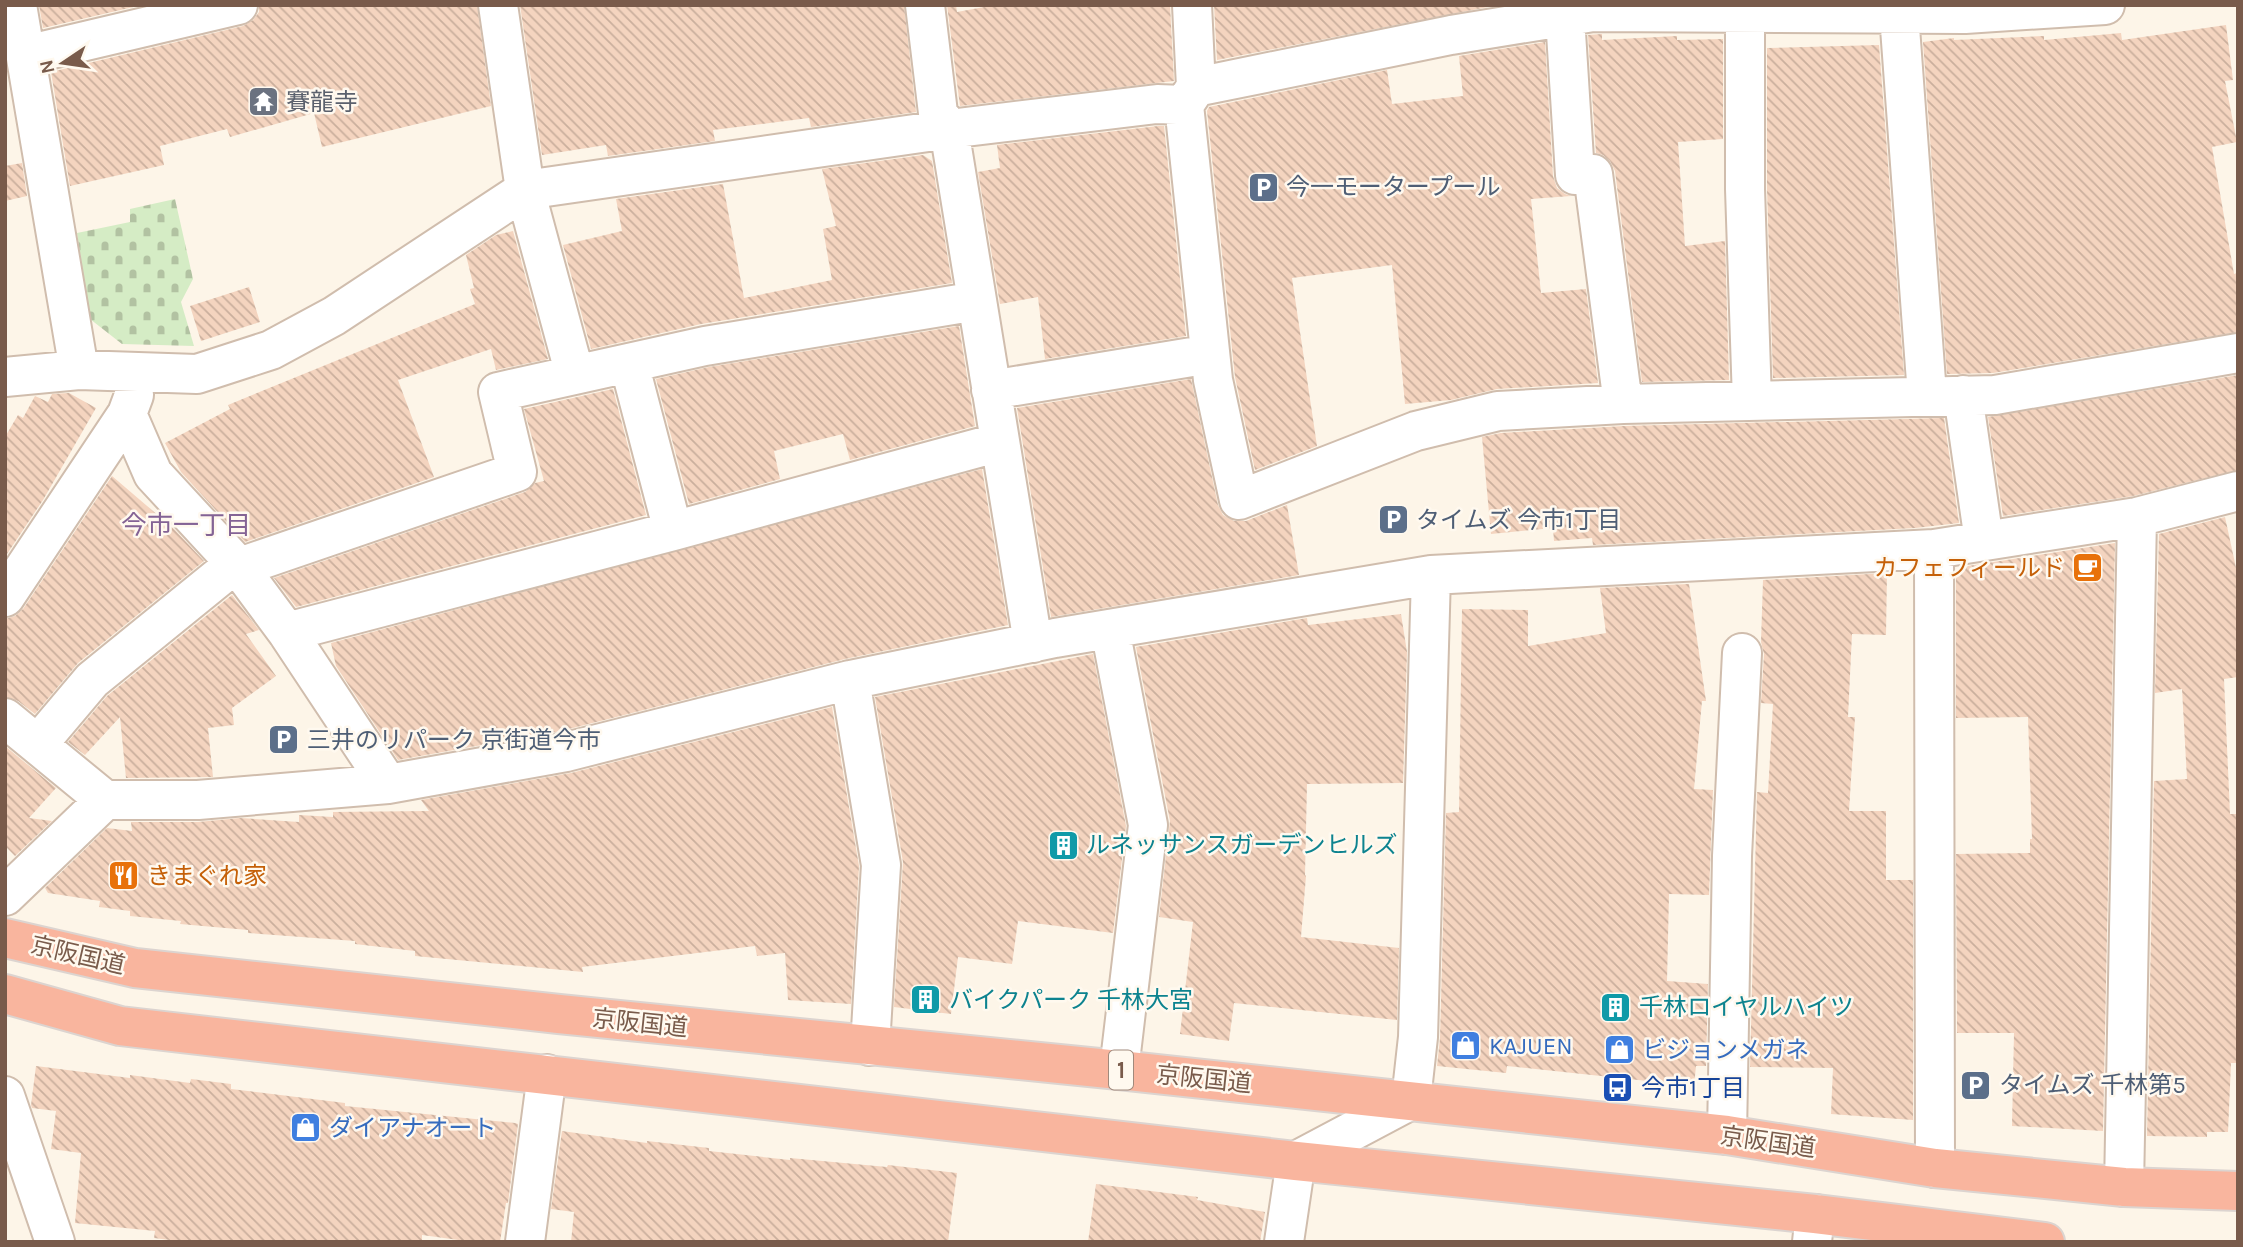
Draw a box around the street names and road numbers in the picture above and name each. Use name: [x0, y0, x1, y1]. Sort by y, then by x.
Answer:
street label: 京阪国道: [28, 931, 128, 979]
street label: 京阪国道: [591, 1004, 689, 1042]
road number: 1: [1109, 1050, 1133, 1090]
street label: 京阪国道: [1155, 1060, 1253, 1098]
street label: 京阪国道: [1719, 1121, 1817, 1163]

